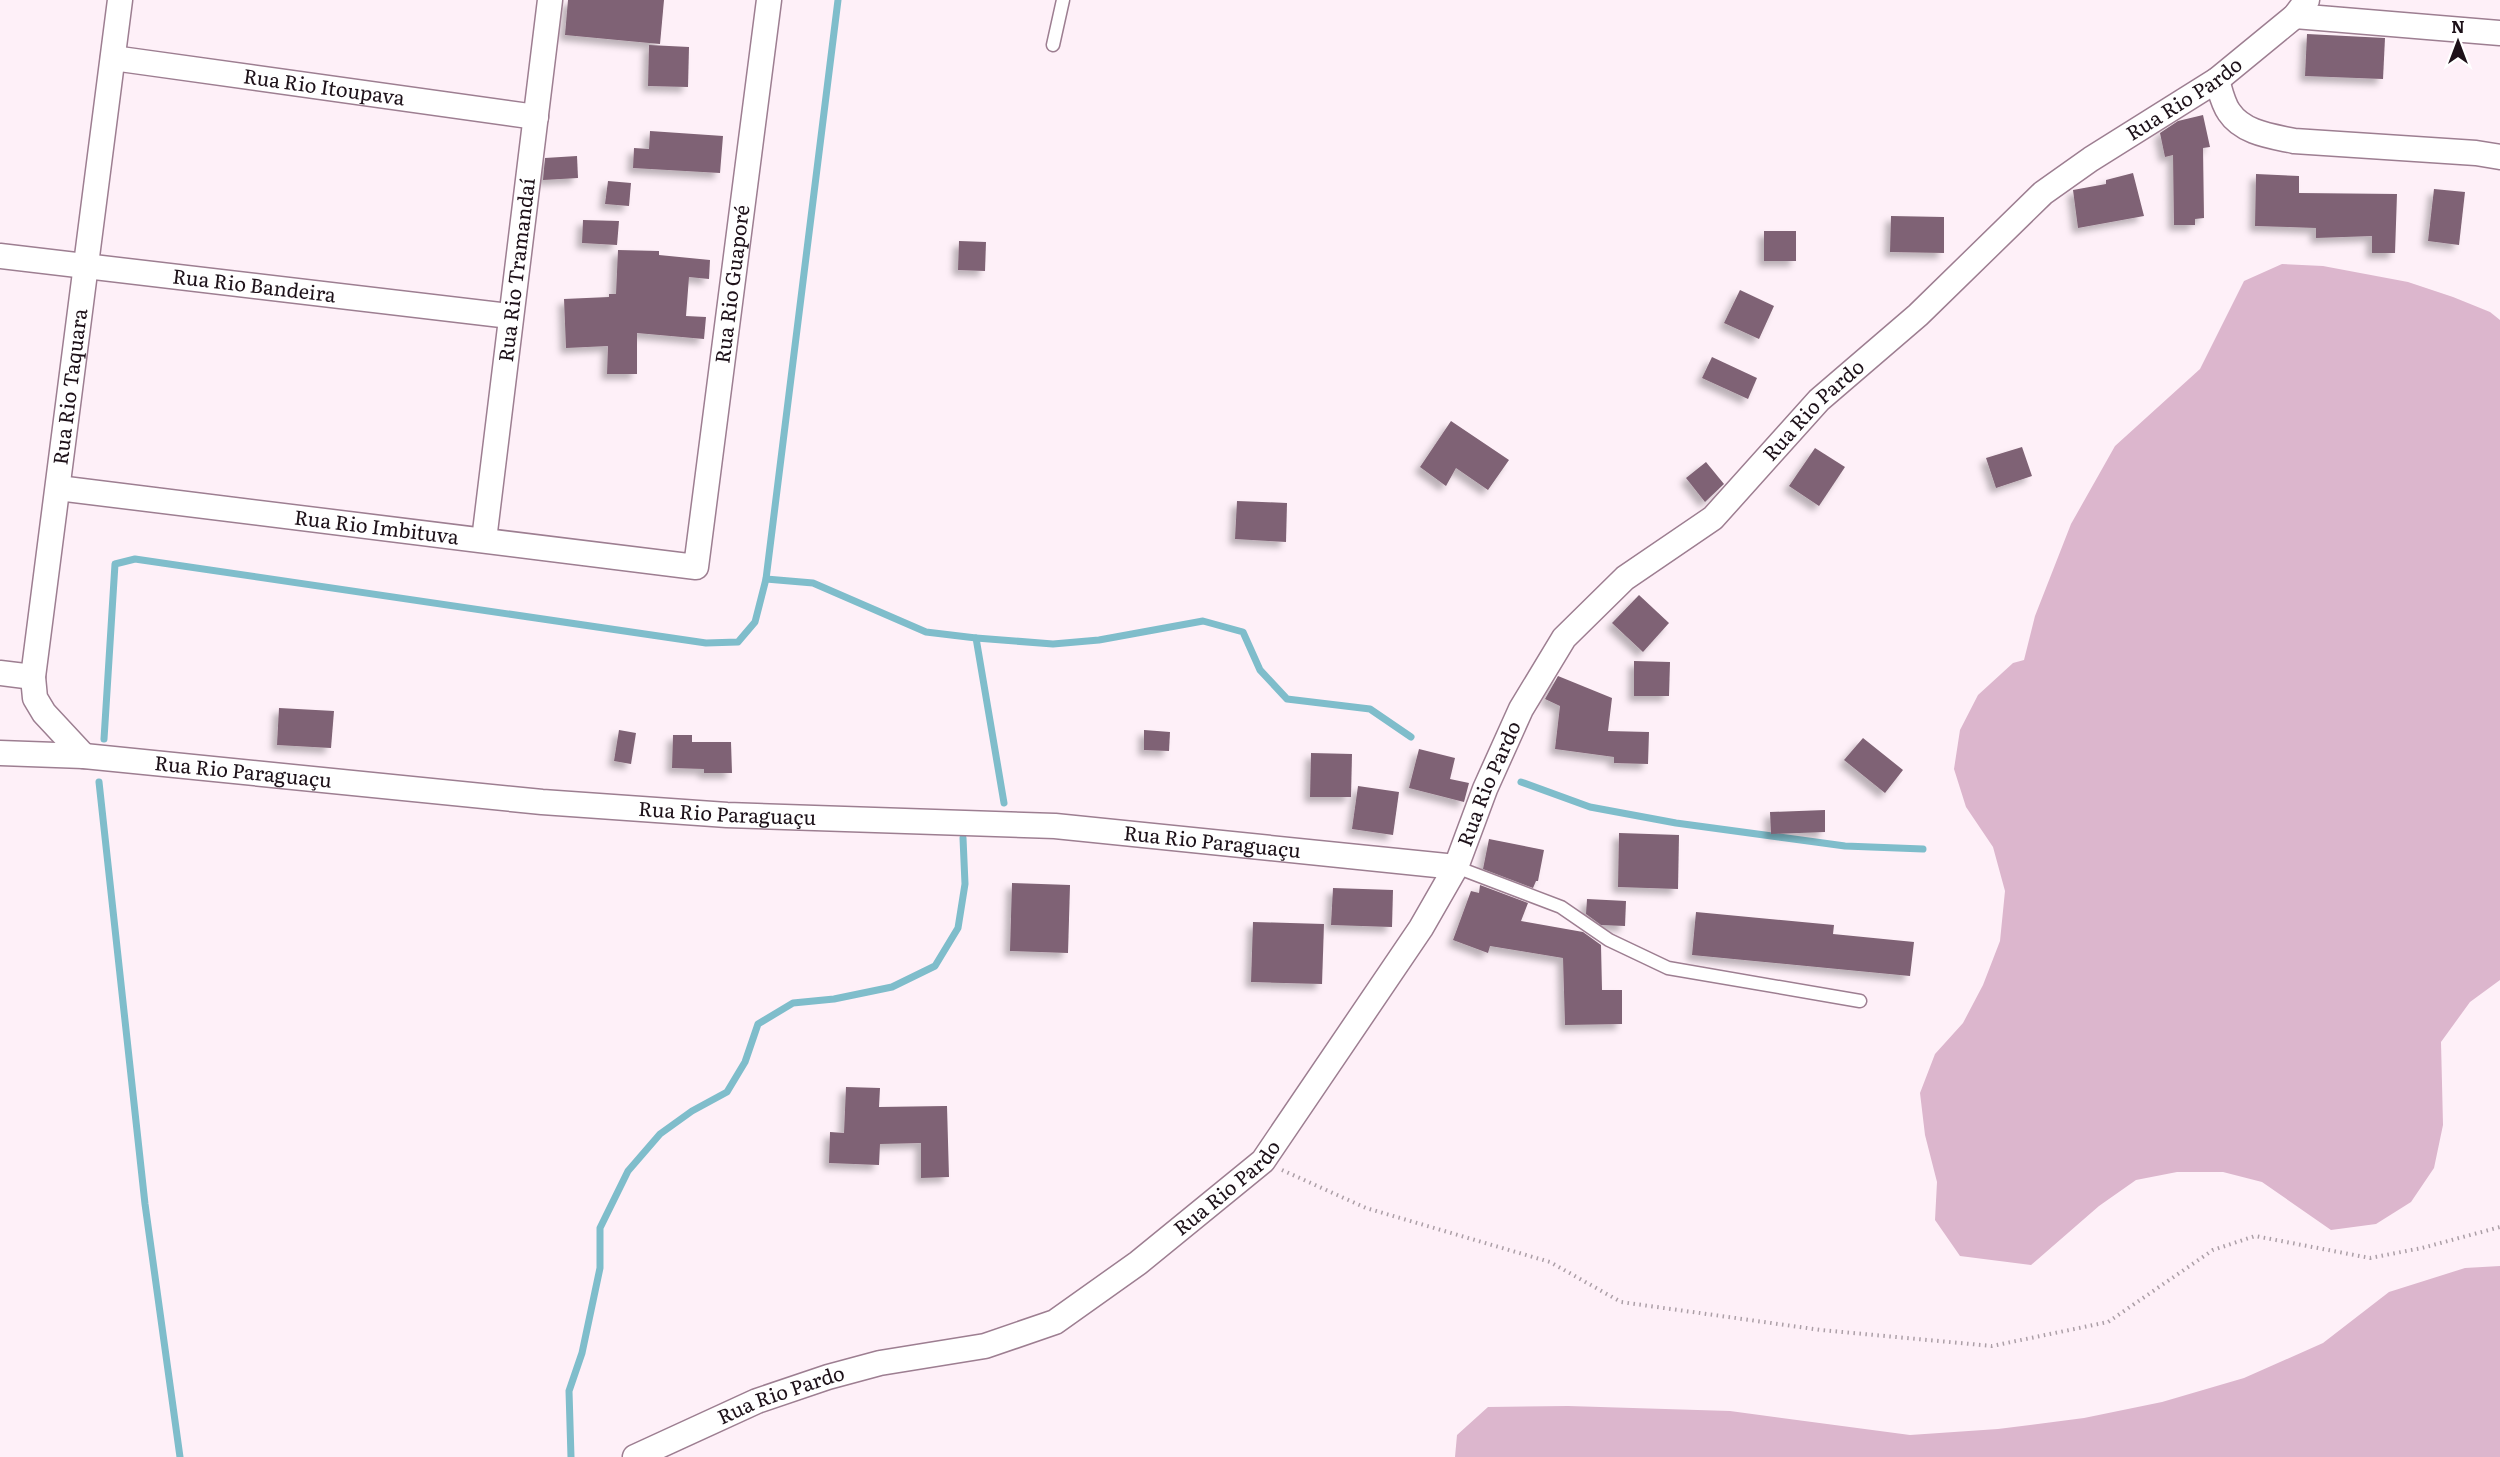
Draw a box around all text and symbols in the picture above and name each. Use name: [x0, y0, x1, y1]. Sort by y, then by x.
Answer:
north arrow: [2428, 12, 2488, 72]
text: N: [2451, 14, 2465, 38]
street label: Rua Rio Pardo: [2119, 48, 2248, 147]
street label: Rua Rio Itoupava: [242, 59, 407, 112]
street label: Rua Rio Tramandaí: [489, 176, 541, 363]
street label: Rua Rio Guaporé: [705, 203, 756, 365]
street label: Rua Rio Bandeira: [171, 259, 338, 308]
street label: Rua Rio Taquara: [43, 306, 93, 466]
street label: Rua Rio Pardo: [1754, 351, 1870, 467]
street label: Rua Rio Imbituva: [293, 500, 461, 551]
street label: Rua Rio Pardo: [1448, 715, 1527, 850]
street label: Rua Rio Paraguaçu: [153, 746, 334, 794]
street label: Rua Rio Paraguaçu: [637, 792, 817, 831]
street label: Rua Rio Paraguaçu: [1122, 816, 1303, 864]
street label: Rua Rio Pardo: [1166, 1133, 1286, 1242]
street label: Rua Rio Pardo: [712, 1356, 847, 1430]

